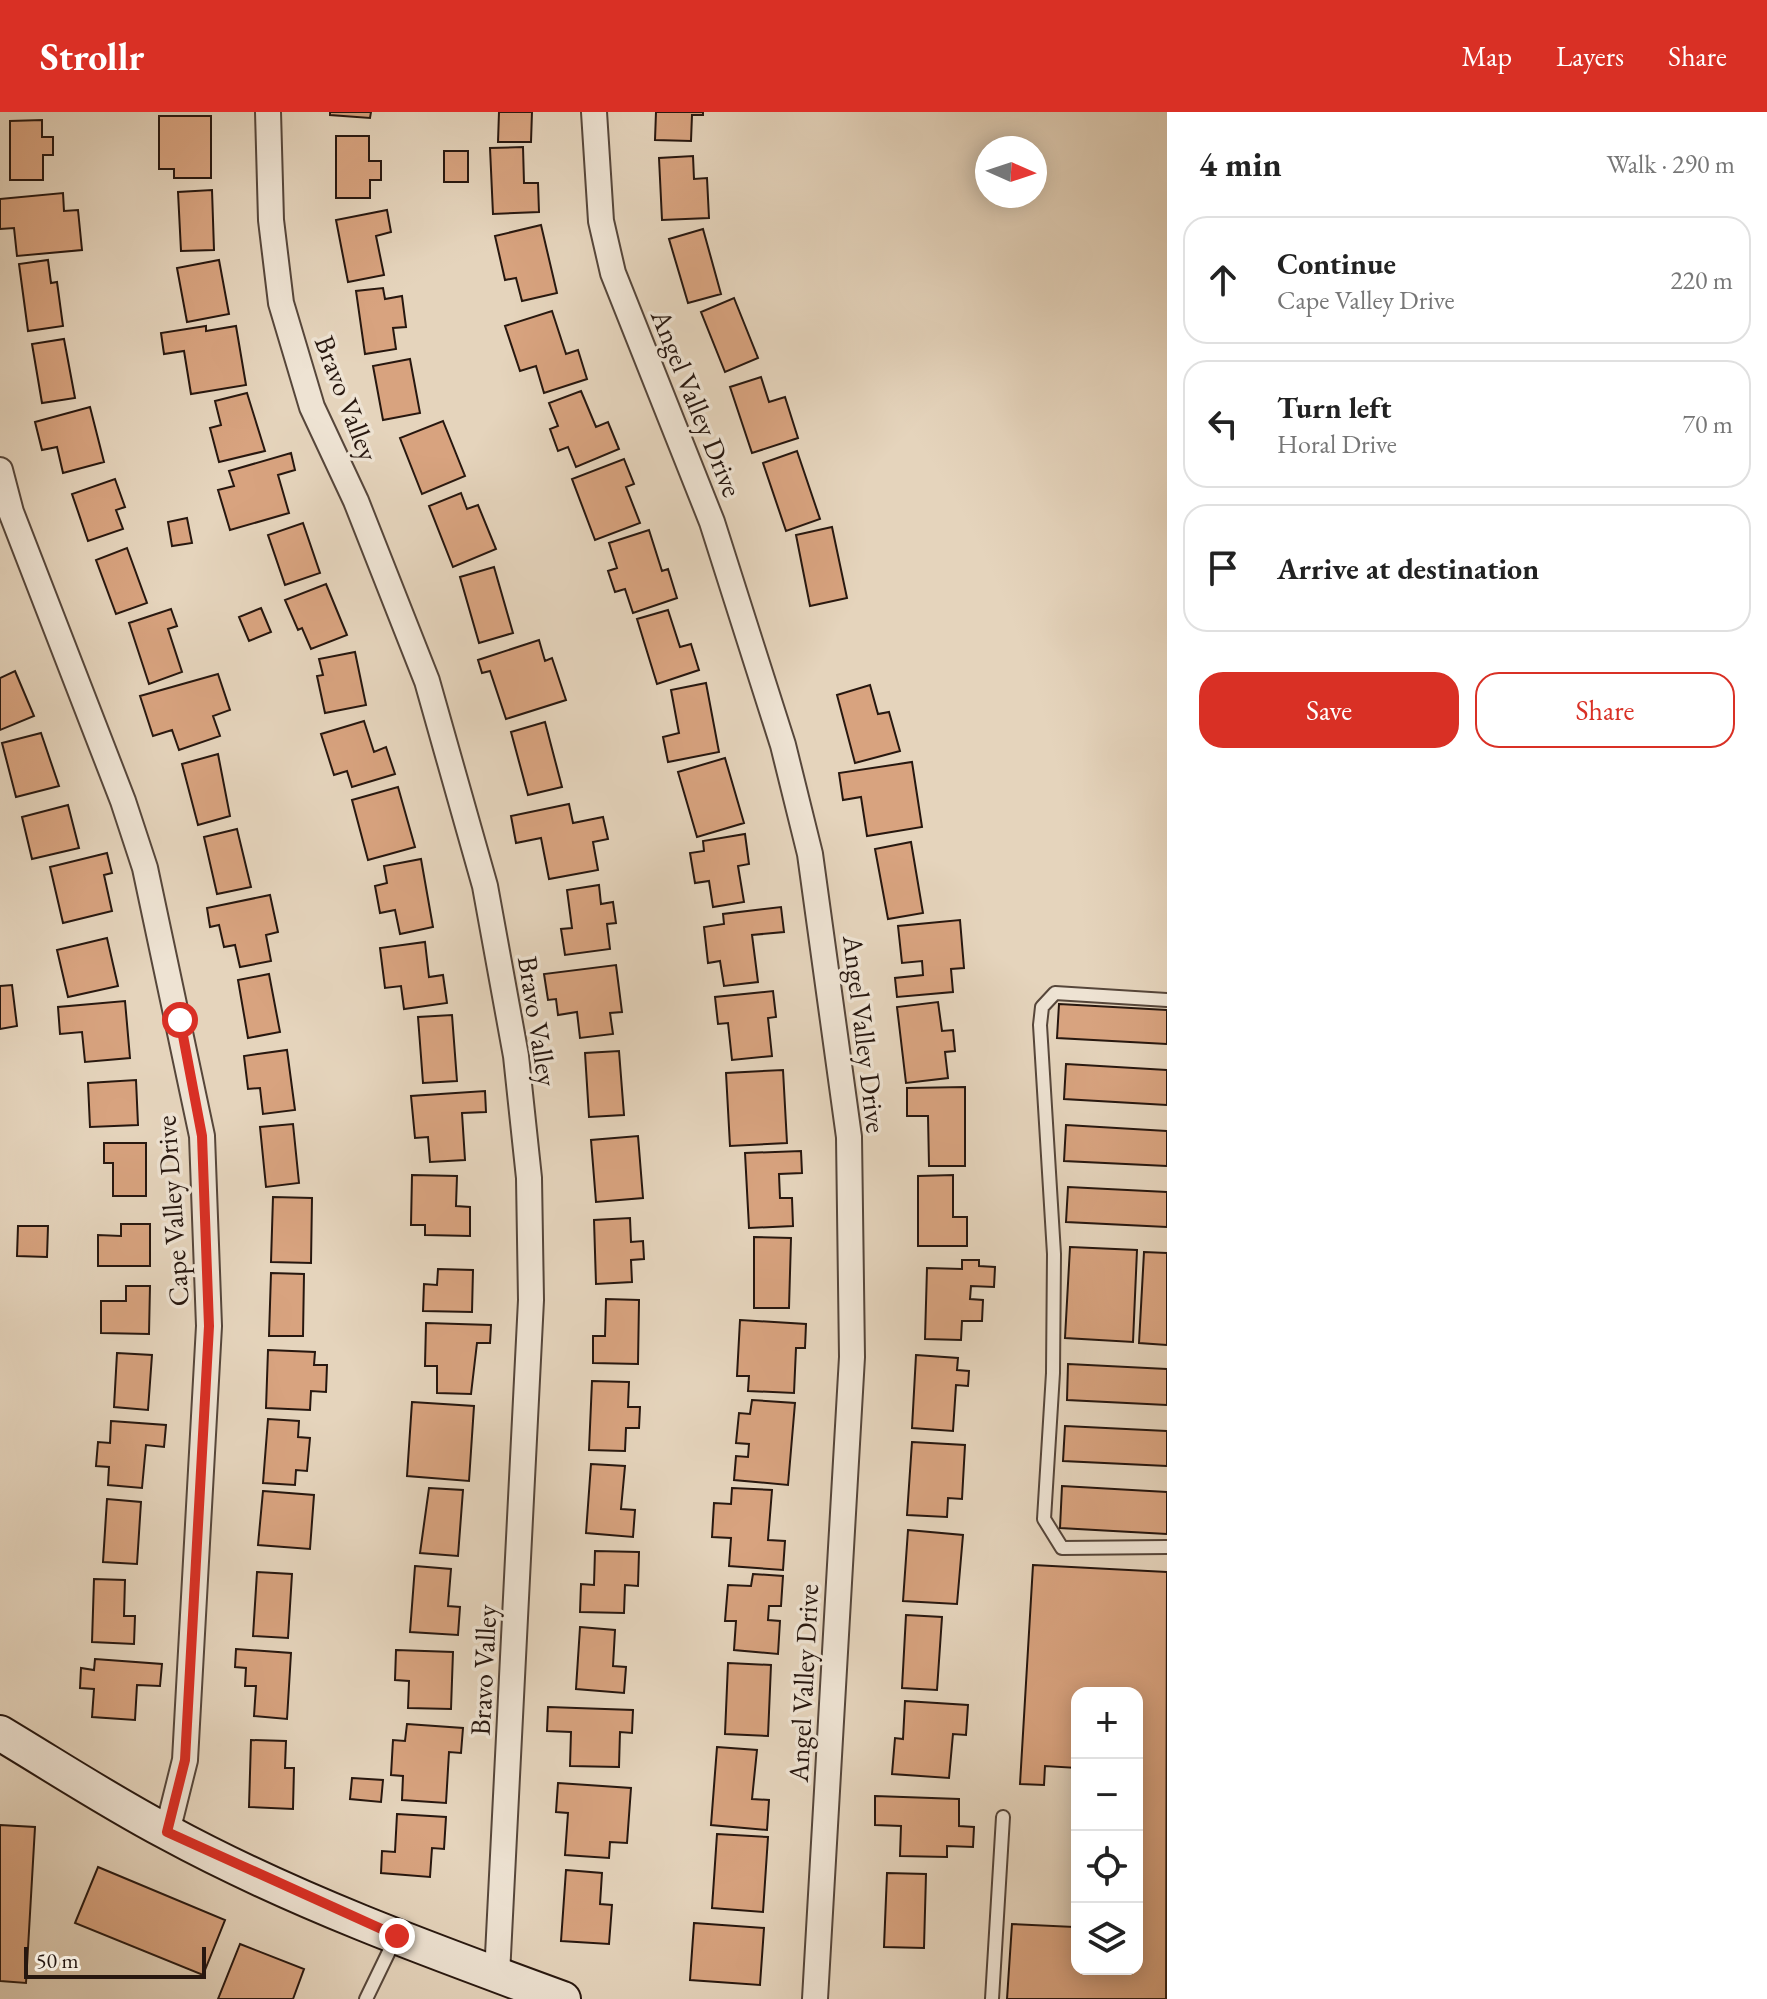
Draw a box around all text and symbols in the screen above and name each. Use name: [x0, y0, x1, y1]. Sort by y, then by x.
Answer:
text: Strollr: [40, 32, 144, 81]
text: Map: [1462, 38, 1512, 74]
text: Layers: [1556, 38, 1624, 74]
text: Share: [1668, 38, 1727, 74]
north arrow: [975, 136, 1047, 208]
text: 4 min: [1199, 142, 1282, 186]
text: Walk · 290 m: [1607, 147, 1735, 181]
text: Continue: [1277, 244, 1396, 283]
icon: ahead: [1201, 258, 1245, 302]
text: 220 m: [1670, 263, 1733, 297]
text: Cape Valley Drive: [1277, 283, 1455, 317]
street label: Angel Valley Drive: [643, 303, 751, 502]
street label: Bravo Valley: [307, 330, 388, 466]
text: Turn left: [1277, 388, 1391, 427]
icon: left: [1201, 402, 1245, 446]
text: 70 m: [1683, 407, 1733, 441]
text: Horal Drive: [1277, 427, 1397, 461]
icon: arrive: [1201, 546, 1245, 590]
text: Arrive at destination: [1277, 549, 1539, 588]
button: Save: [1199, 672, 1459, 748]
button: Share: [1475, 672, 1735, 748]
street label: Angel Valley Drive: [835, 932, 895, 1135]
street label: Bravo Valley: [510, 953, 566, 1089]
route start: [162, 1002, 198, 1038]
street label: Cape Valley Drive: [147, 1114, 197, 1308]
street label: Angel Valley Drive: [780, 1583, 826, 1784]
street label: Bravo Valley: [462, 1603, 504, 1736]
map controls: [1071, 1687, 1143, 1975]
button: +: [1071, 1687, 1143, 1759]
button: −: [1071, 1759, 1143, 1831]
button: locate: [1071, 1831, 1143, 1903]
button: layers: [1071, 1903, 1143, 1975]
route end: [379, 1918, 415, 1954]
scale bar: [24, 1943, 206, 1979]
text: 50 m: [36, 1946, 79, 1975]

